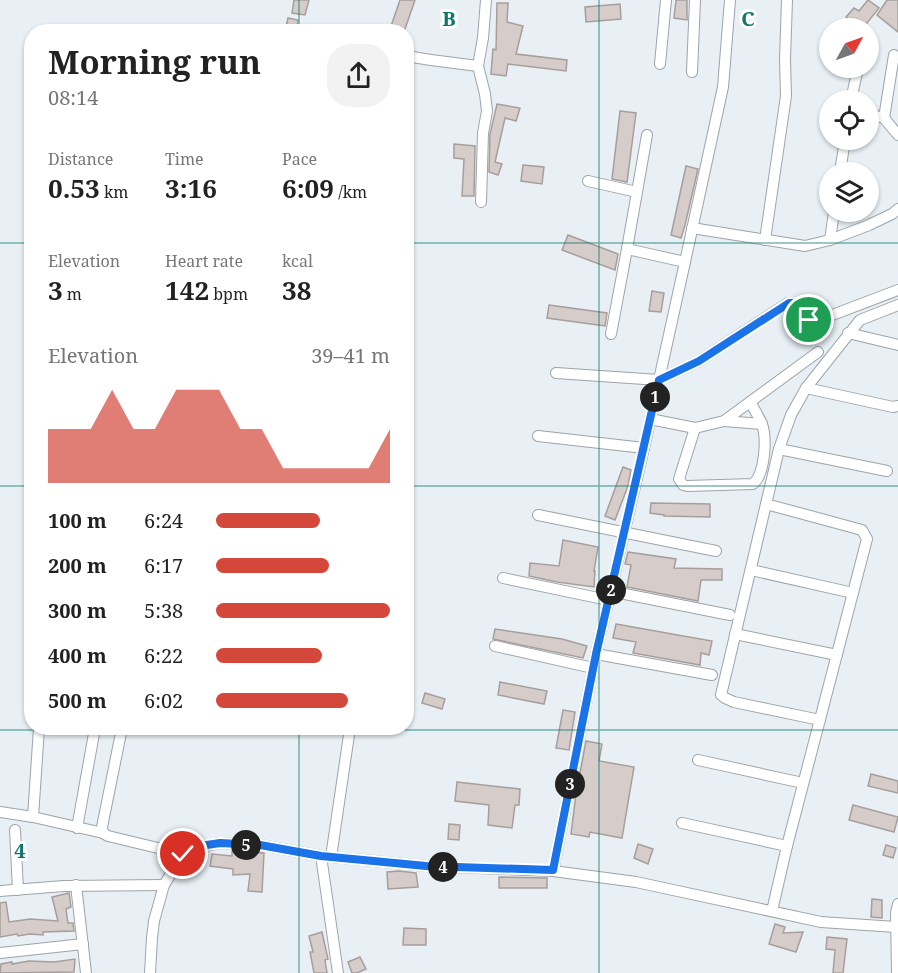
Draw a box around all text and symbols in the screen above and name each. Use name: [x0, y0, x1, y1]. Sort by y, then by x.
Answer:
text: B: [442, 5, 456, 32]
text: C: [741, 5, 755, 32]
north arrow: [819, 18, 879, 78]
map controls: [819, 18, 879, 222]
text: Morning run: [48, 39, 261, 84]
button: share: [327, 44, 390, 107]
text: 08:14: [48, 84, 98, 111]
button: locate: [819, 90, 879, 150]
text: Distance: [48, 148, 113, 170]
text: Time: [165, 148, 204, 170]
text: Pace: [282, 148, 317, 170]
button: layers: [819, 162, 879, 222]
text: 0.53: [48, 170, 100, 206]
text: 3:16: [165, 170, 217, 206]
text: 6:09: [282, 170, 334, 206]
text: km: [100, 181, 128, 203]
text: /km: [334, 181, 367, 203]
text: Elevation: [48, 250, 120, 272]
text: Heart rate: [165, 250, 243, 272]
text: kcal: [282, 250, 313, 272]
text: 3: [48, 272, 63, 308]
text: 142: [165, 272, 209, 308]
text: 38: [282, 272, 311, 308]
text: m: [63, 283, 82, 305]
text: bpm: [209, 283, 248, 305]
pin: [783, 294, 834, 345]
icon: arrive: [792, 303, 825, 336]
text: Elevation: [48, 342, 138, 369]
text: 39–41 m: [311, 342, 390, 369]
pin: 1: [640, 382, 670, 412]
text: 1: [650, 386, 660, 408]
text: 100 m: [48, 507, 107, 534]
text: 6:24: [144, 507, 183, 534]
text: 200 m: [48, 552, 107, 579]
text: 6:17: [144, 552, 183, 579]
pin: 2: [596, 575, 626, 605]
text: 2: [606, 579, 616, 601]
text: 300 m: [48, 597, 107, 624]
text: 5:38: [144, 597, 183, 624]
text: 400 m: [48, 642, 107, 669]
text: 6:22: [144, 642, 183, 669]
text: 500 m: [48, 687, 107, 714]
text: 6:02: [144, 687, 183, 714]
pin: 3: [555, 769, 585, 799]
text: 3: [565, 773, 575, 795]
pin: [157, 828, 208, 879]
pin: 5: [231, 830, 261, 860]
text: 5: [241, 834, 251, 856]
text: 4: [14, 837, 26, 864]
icon: check: [166, 837, 199, 870]
pin: 4: [428, 852, 458, 882]
text: 4: [438, 856, 448, 878]

